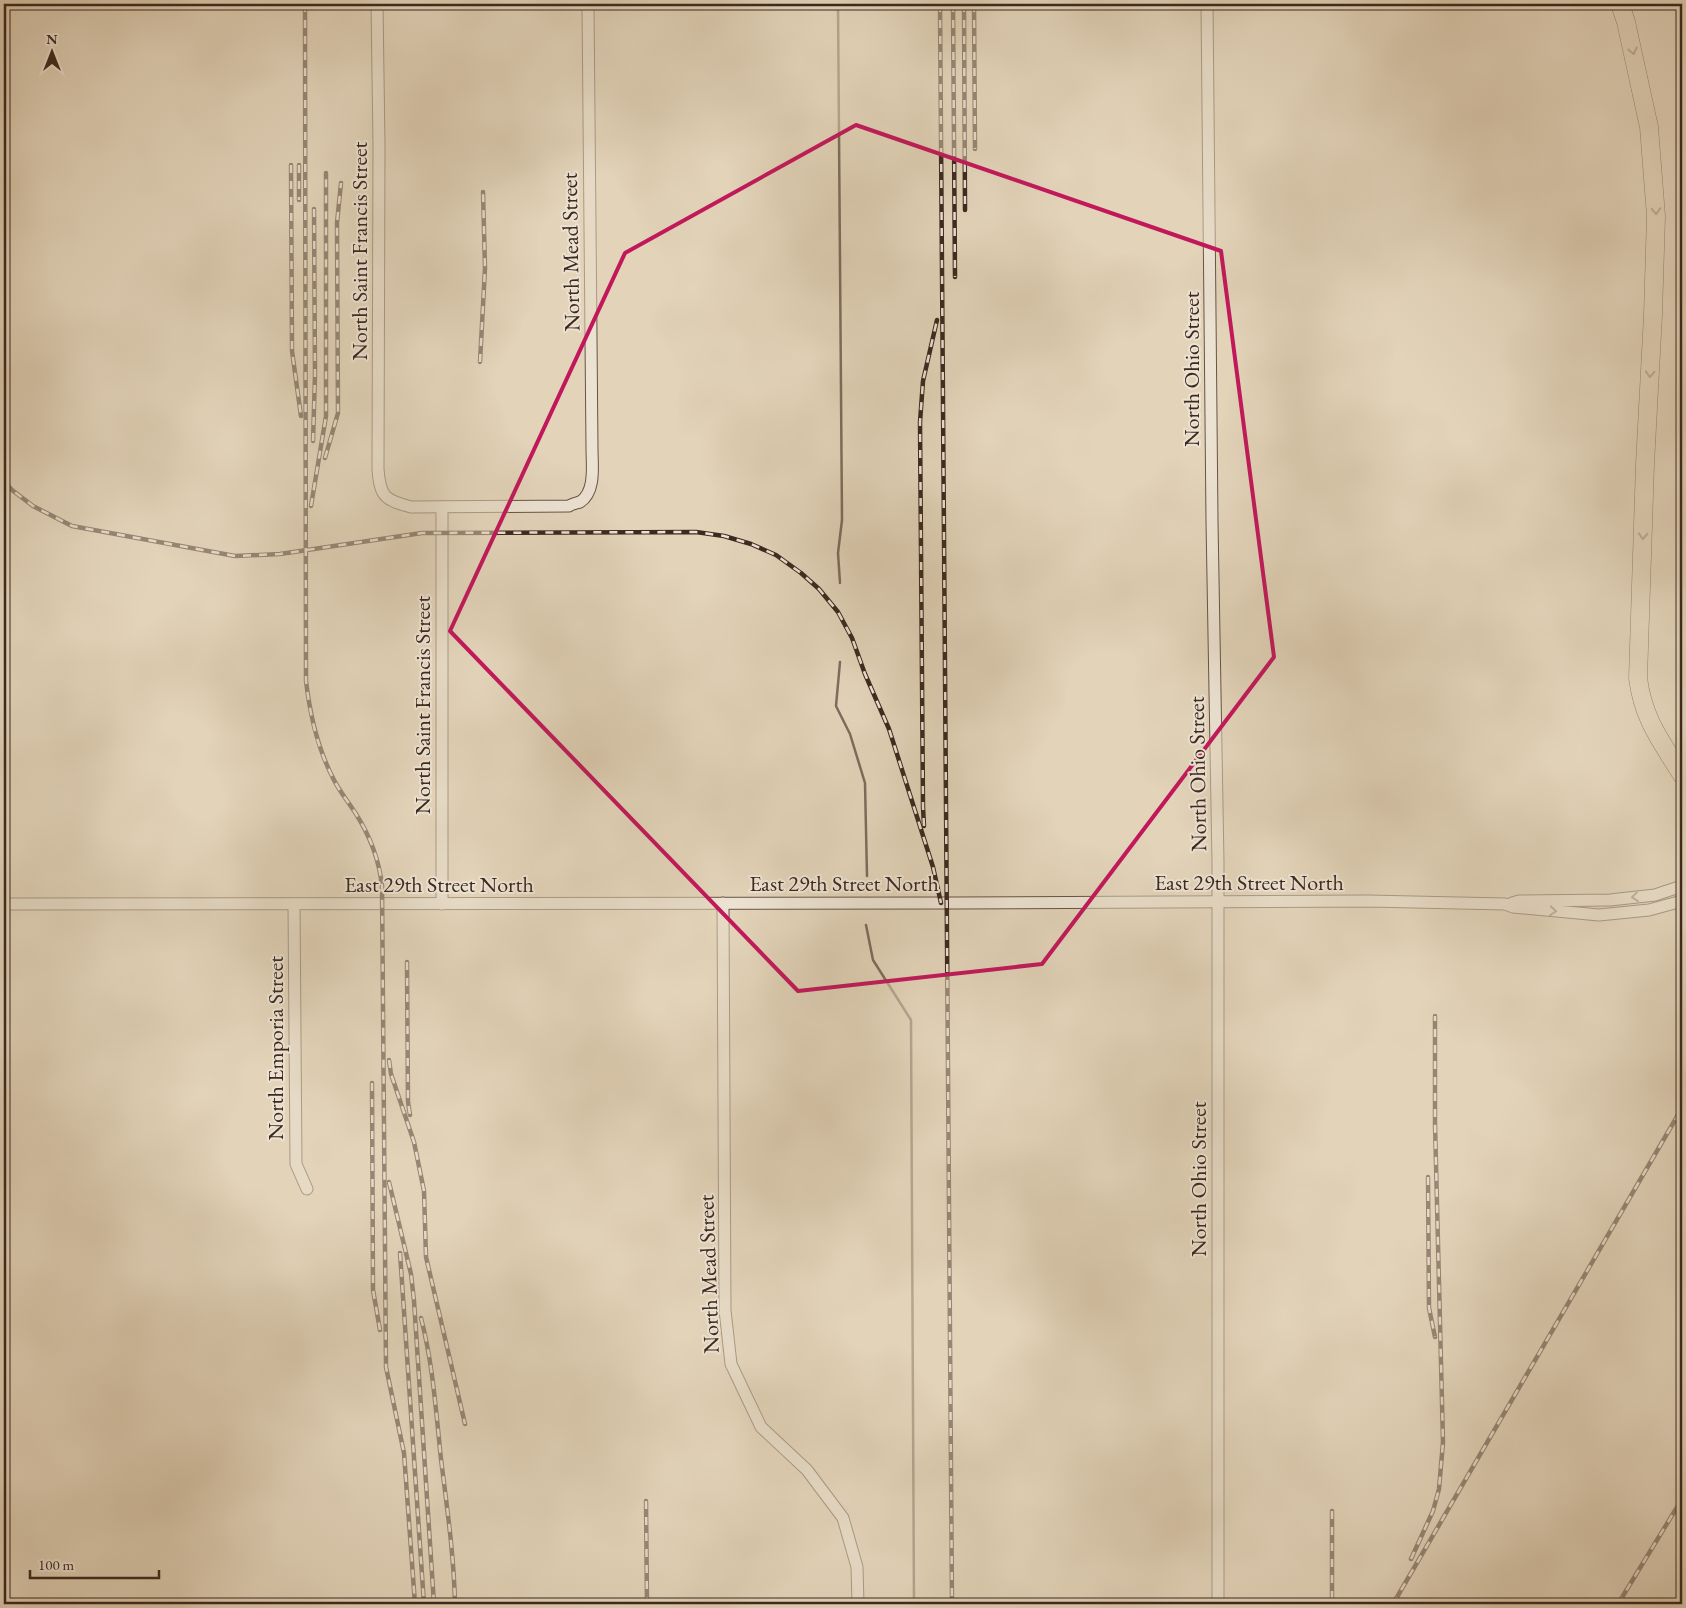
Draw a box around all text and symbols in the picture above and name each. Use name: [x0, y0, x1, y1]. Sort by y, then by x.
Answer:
north arrow: [28, 28, 78, 78]
text: N: [46, 30, 58, 48]
one-way arrow: [1627, 46, 1638, 55]
street label: North Saint Francis Street: [345, 142, 374, 360]
street label: North Mead Street: [555, 172, 586, 332]
one-way arrow: [1651, 208, 1661, 215]
street label: North Ohio Street: [1177, 291, 1206, 447]
one-way arrow: [1645, 370, 1656, 378]
one-way arrow: [1638, 532, 1649, 540]
street label: North Saint Francis Street: [408, 596, 437, 814]
street label: North Ohio Street: [1182, 696, 1213, 852]
street label: East 29th Street North: [1154, 868, 1344, 897]
street label: East 29th Street North: [749, 869, 939, 898]
street label: East 29th Street North: [344, 870, 534, 899]
one-way arrow: [1631, 891, 1639, 902]
one-way arrow: [1550, 905, 1558, 916]
street label: North Emporia Street: [261, 956, 290, 1140]
street label: North Ohio Street: [1184, 1101, 1213, 1257]
street label: North Mead Street: [691, 1194, 726, 1354]
scale bar: [30, 1548, 159, 1580]
text: 100 m: [38, 1555, 75, 1574]

